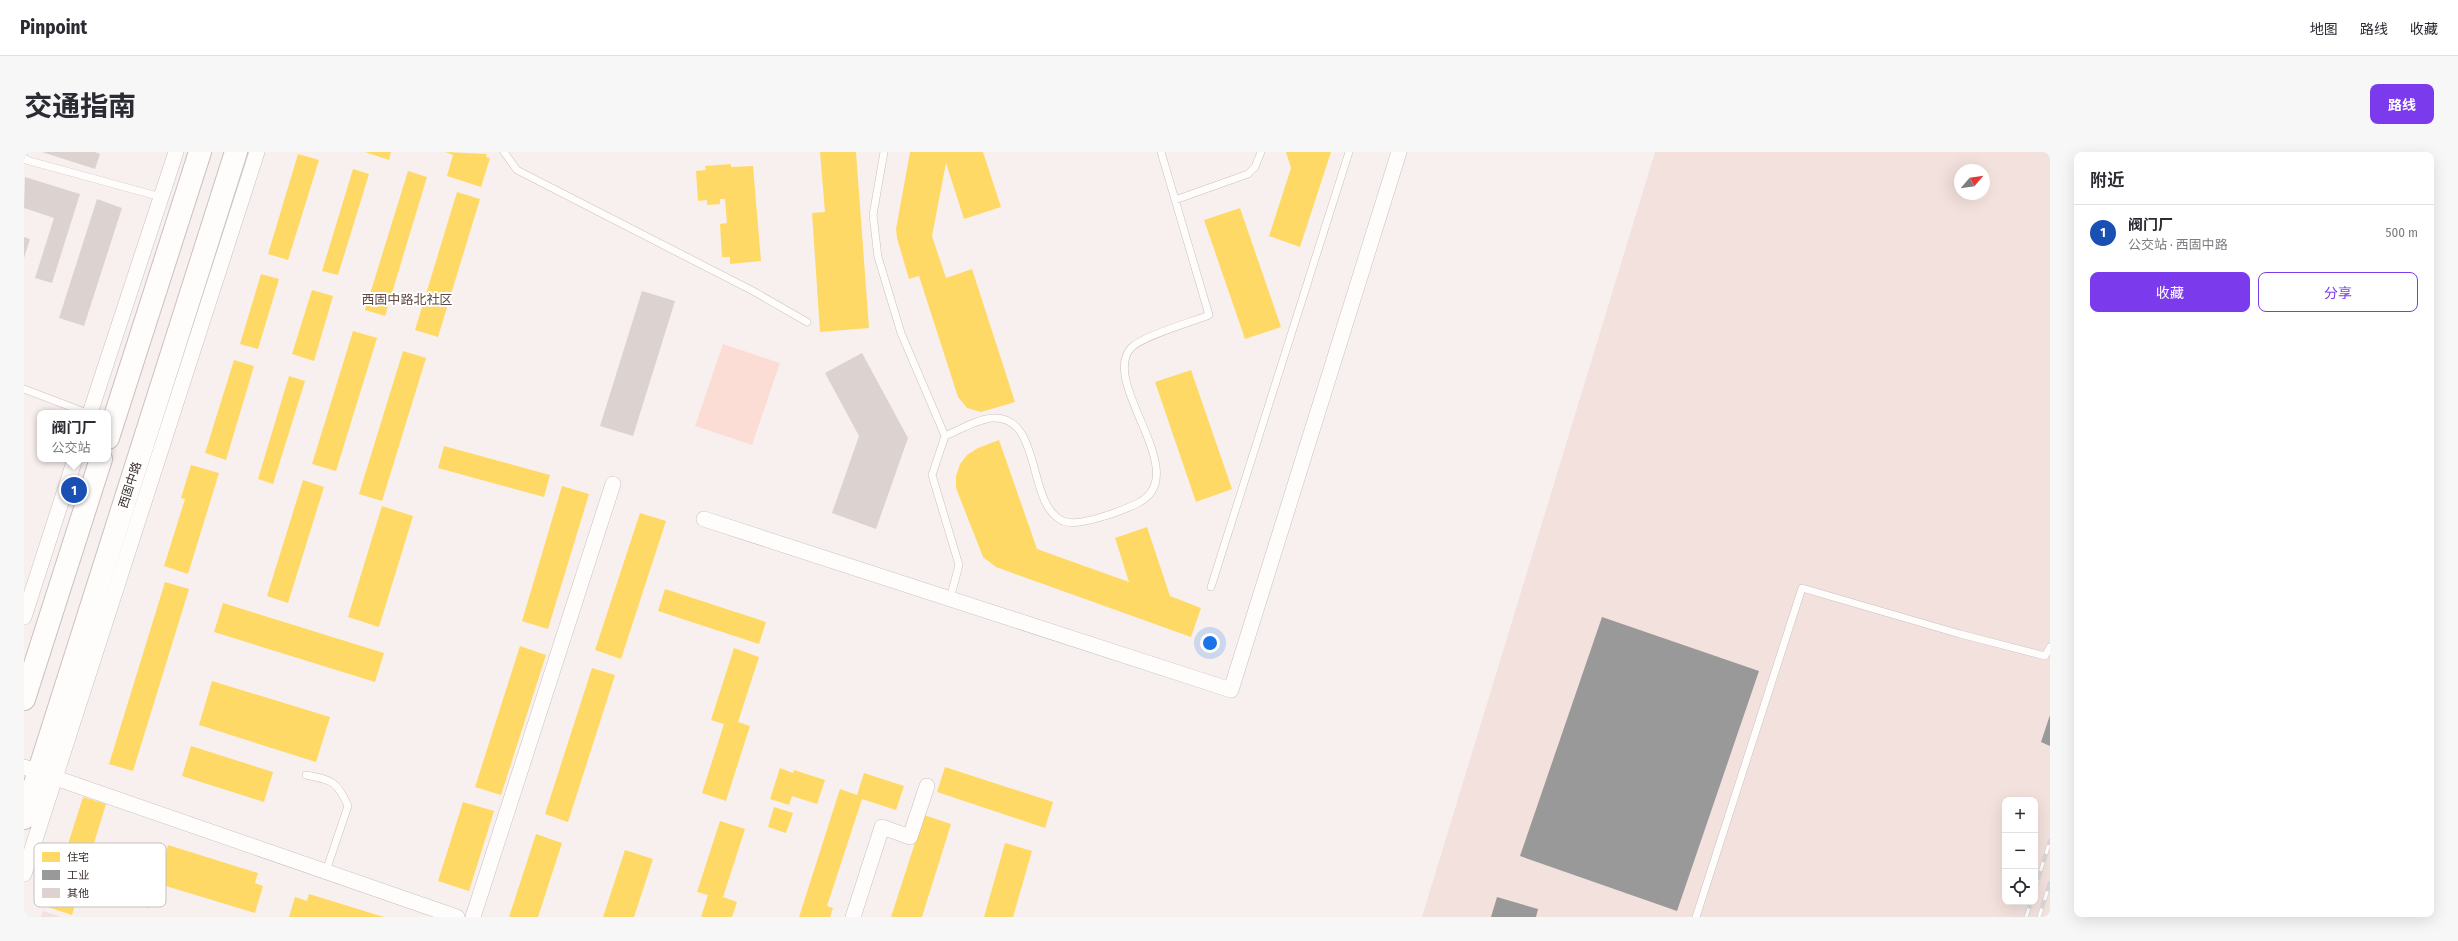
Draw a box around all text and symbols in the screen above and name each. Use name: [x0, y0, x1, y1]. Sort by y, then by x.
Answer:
text: Pinpoint: [20, 16, 87, 39]
text: 地图: [2310, 21, 2338, 38]
text: 路线: [2360, 21, 2388, 38]
text: 收藏: [2410, 21, 2438, 38]
button: 路线: [2370, 84, 2434, 124]
text: 交通指南: [24, 90, 136, 123]
north arrow: [1954, 164, 1990, 200]
text: 附近: [2090, 170, 2124, 191]
text: 阀门厂: [2128, 216, 2173, 234]
text: 1: [2100, 225, 2106, 240]
text: 500 m: [2385, 225, 2418, 240]
text: 公交站 · 西固中路: [2128, 237, 2228, 252]
button: 收藏: [2090, 272, 2250, 312]
button: 分享: [2258, 272, 2418, 312]
district label: 西固中路北社区: [361, 292, 453, 307]
popup: [37, 410, 111, 462]
text: 阀门厂: [51, 419, 97, 437]
text: 公交站: [51, 440, 91, 455]
street label: 西固中路: [116, 460, 144, 510]
pin: 1: [61, 475, 87, 505]
your location: [1200, 633, 1220, 653]
map controls: [2002, 797, 2038, 905]
button: +: [2002, 797, 2038, 833]
button: −: [2002, 833, 2038, 869]
legend: [34, 843, 166, 907]
text: 住宅: [67, 851, 89, 864]
text: 工业: [67, 869, 89, 882]
button: locate: [2002, 869, 2038, 905]
text: 其他: [67, 887, 89, 900]

